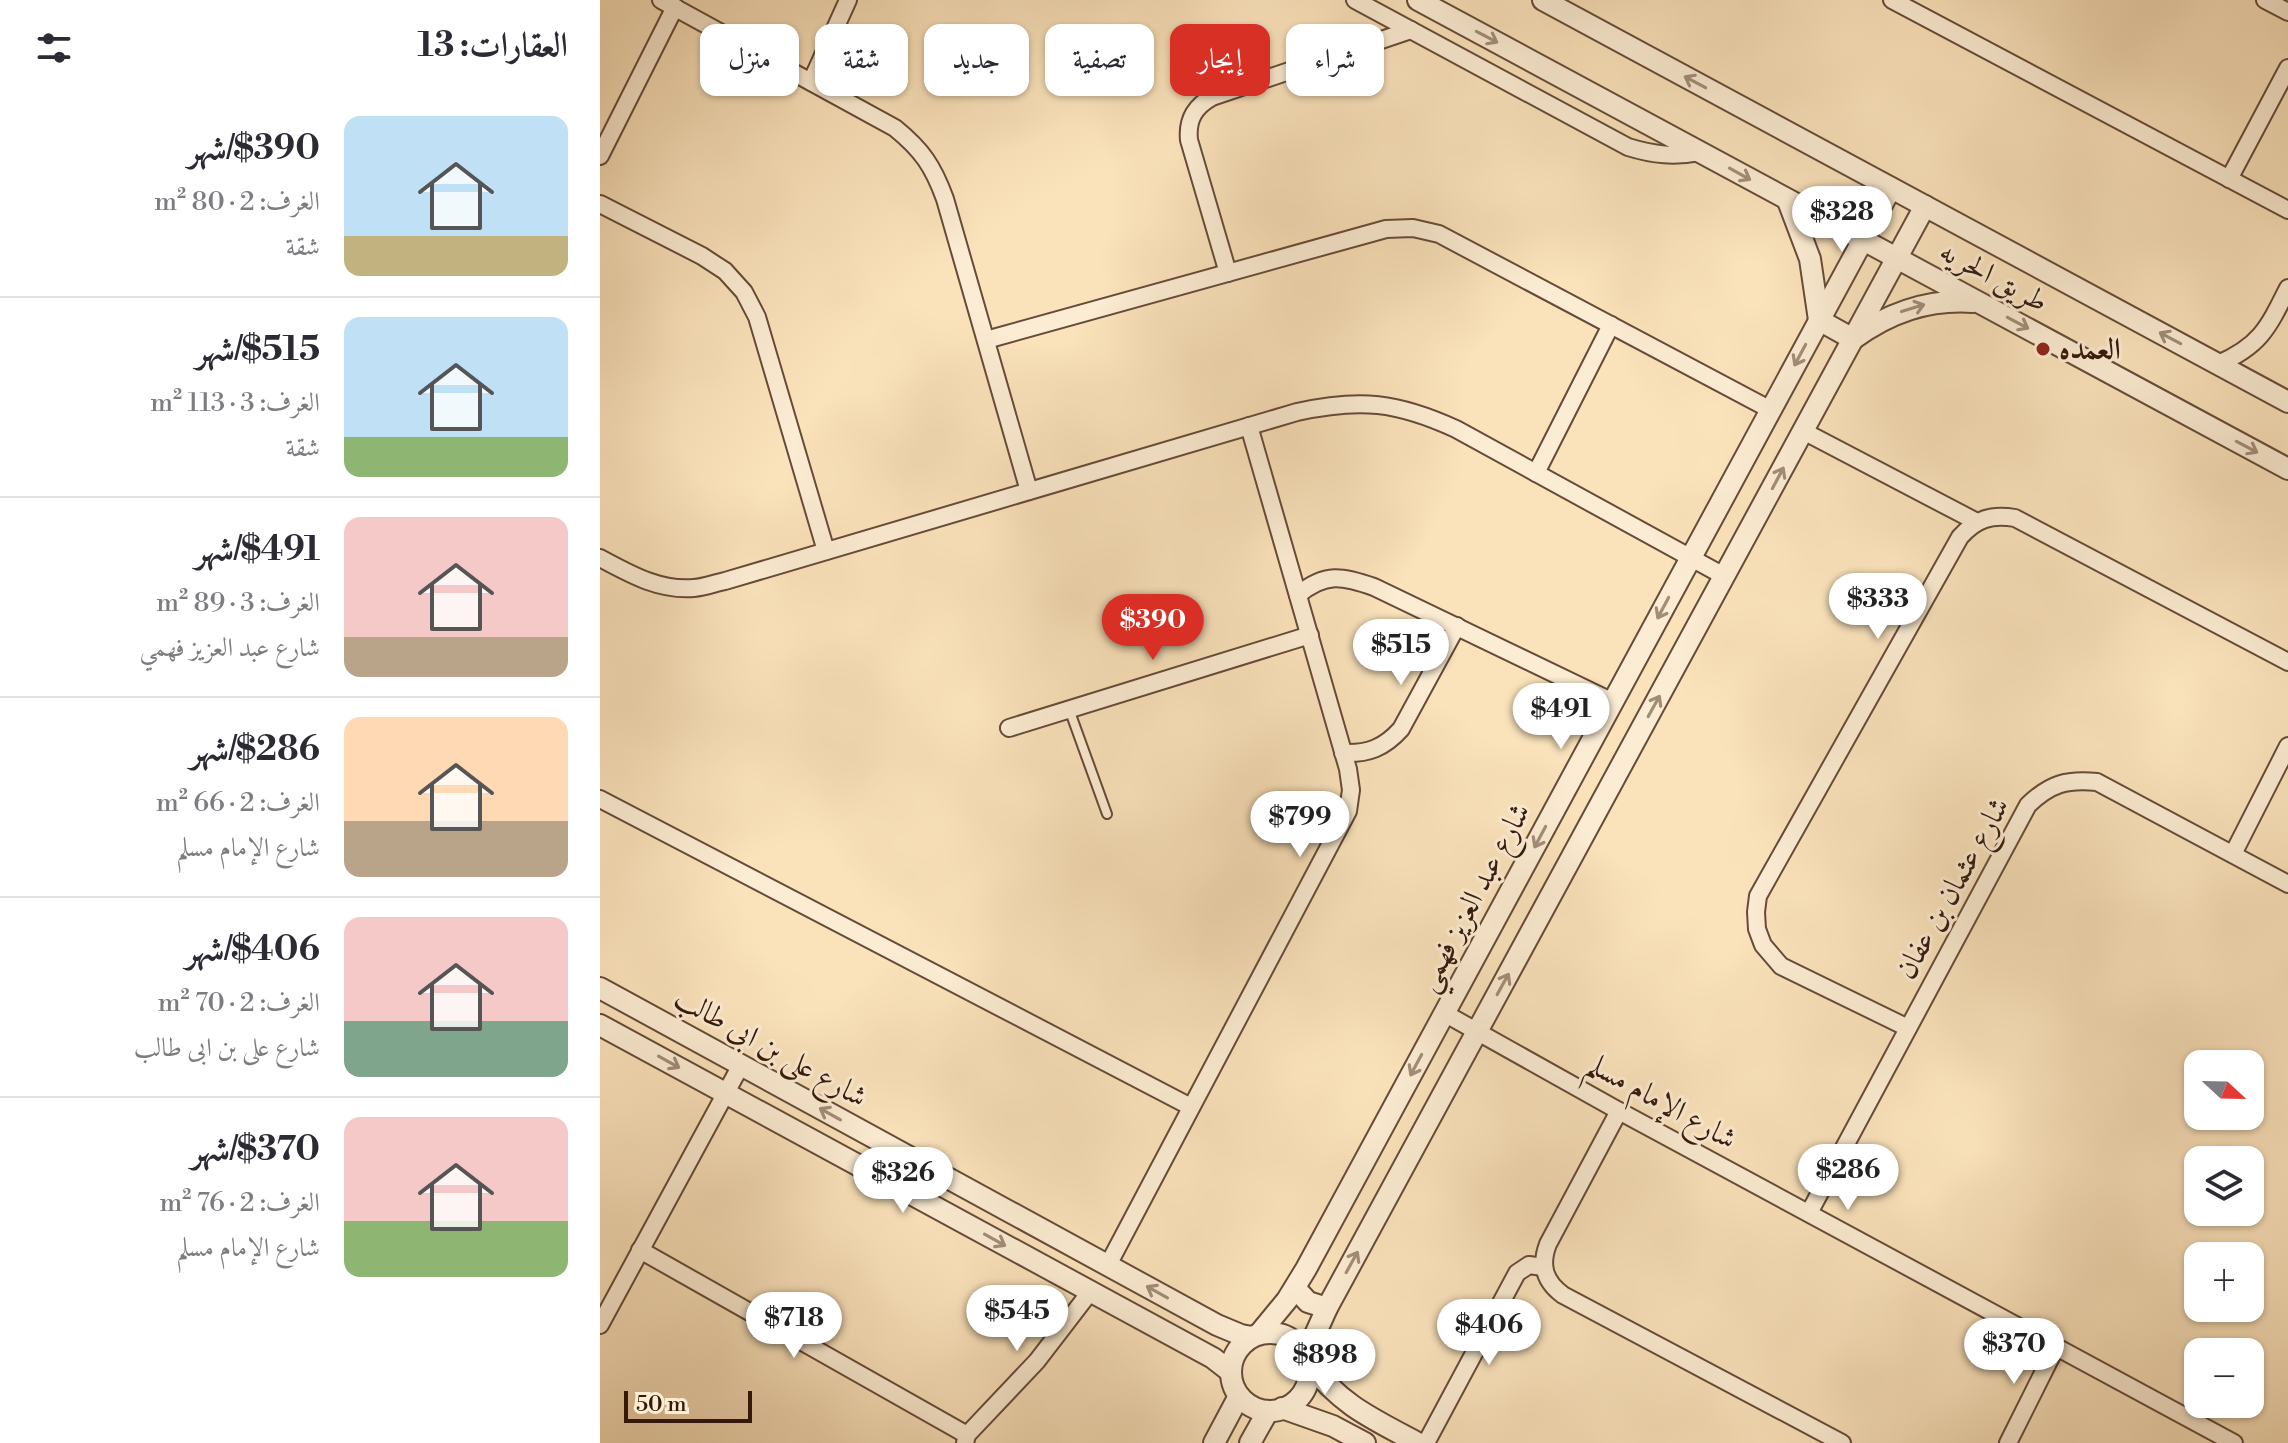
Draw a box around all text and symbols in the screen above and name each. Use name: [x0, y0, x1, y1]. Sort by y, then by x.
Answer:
chip: منزل: [700, 24, 799, 96]
chip: شقة: [815, 24, 908, 96]
chip: جديد: [924, 24, 1029, 96]
chip: تصفية: [1045, 24, 1154, 96]
chip: إيجار: [1170, 24, 1270, 96]
chip: شراء: [1286, 24, 1384, 96]
text: العقارات: 13: [418, 25, 568, 67]
icon: filters: [32, 26, 76, 70]
one-way arrow: [1474, 30, 1498, 45]
one-way arrow: [1684, 73, 1707, 89]
text: $390/شهر: [188, 128, 320, 170]
icon: home: [408, 148, 504, 244]
one-way arrow: [1728, 166, 1751, 182]
text: الغرف: 2 · 80 m²: [154, 186, 320, 218]
pin: $328: [1795, 186, 1889, 254]
text: $328: [1810, 196, 1874, 228]
text: شقة: [286, 231, 320, 263]
street label: طريق الحريه: [1933, 233, 2054, 321]
one-way arrow: [1899, 300, 1925, 315]
one-way arrow: [2006, 316, 2030, 332]
text: $515/شهر: [196, 329, 320, 371]
one-way arrow: [2159, 330, 2182, 346]
place label: العمده: [2059, 331, 2121, 369]
marker: العمده: [2034, 340, 2052, 358]
one-way arrow: [1792, 343, 1808, 366]
icon: home: [408, 349, 504, 445]
text: الغرف: 3 · 113 m²: [150, 387, 320, 419]
text: شقة: [286, 432, 320, 464]
one-way arrow: [2235, 439, 2258, 455]
one-way arrow: [1771, 466, 1786, 490]
text: $491/شهر: [195, 529, 320, 571]
icon: home: [408, 549, 504, 645]
pin: $333: [1831, 573, 1925, 641]
text: $333: [1847, 583, 1909, 615]
text: الغرف: 3 · 89 m²: [156, 587, 320, 619]
pin: $390: [1106, 594, 1200, 662]
one-way arrow: [1655, 596, 1671, 620]
text: $390: [1120, 604, 1186, 636]
pin: $515: [1354, 619, 1448, 687]
text: $515: [1371, 629, 1431, 661]
text: شارع عبد العزيز فهمي: [140, 632, 320, 664]
pin: $491: [1514, 683, 1608, 751]
text: $491: [1531, 693, 1591, 725]
one-way arrow: [1647, 695, 1662, 719]
text: $286/شهر: [190, 729, 320, 771]
icon: home: [408, 749, 504, 845]
text: الغرف: 2 · 66 m²: [156, 787, 320, 819]
pin: $799: [1253, 791, 1347, 859]
street label: شارع عثمان بن عفان: [1887, 791, 2023, 989]
street label: شارع عبد العزيز فهمي: [1408, 797, 1547, 1002]
text: $799: [1268, 801, 1332, 833]
one-way arrow: [1531, 825, 1547, 848]
text: شارع الإمام مسلم: [177, 832, 320, 864]
text: $406/شهر: [185, 929, 320, 971]
icon: home: [408, 949, 504, 1045]
one-way arrow: [1495, 973, 1511, 996]
street label: شارع على بن ابى طالب: [665, 979, 874, 1121]
text: الغرف: 2 · 70 m²: [158, 987, 320, 1019]
text: شارع على بن ابى طالب: [134, 1032, 320, 1064]
street label: شارع الإمام مسلم: [1575, 1045, 1743, 1167]
north arrow: [2184, 1050, 2264, 1130]
map controls: [2184, 1050, 2264, 1418]
one-way arrow: [1407, 1053, 1423, 1077]
one-way arrow: [656, 1055, 680, 1070]
one-way arrow: [819, 1106, 843, 1121]
text: $370/شهر: [191, 1129, 320, 1171]
pin: $286: [1801, 1144, 1895, 1212]
button: layers: [2184, 1146, 2264, 1226]
pin: $326: [856, 1147, 950, 1215]
icon: home: [408, 1149, 504, 1245]
text: $286: [1816, 1154, 1880, 1186]
text: $326: [871, 1157, 935, 1189]
text: الغرف: 2 · 76 m²: [159, 1187, 320, 1219]
text: شارع الإمام مسلم: [177, 1232, 320, 1264]
one-way arrow: [983, 1232, 1006, 1248]
button: +: [2184, 1242, 2264, 1322]
one-way arrow: [1345, 1250, 1360, 1274]
one-way arrow: [1146, 1284, 1169, 1300]
pin: $545: [970, 1285, 1064, 1353]
pin: $718: [747, 1292, 841, 1360]
text: $545: [984, 1295, 1050, 1327]
pin: $406: [1442, 1299, 1536, 1367]
text: $718: [764, 1302, 824, 1334]
text: $406: [1455, 1309, 1523, 1341]
pin: $370: [1967, 1318, 2061, 1386]
text: $370: [1982, 1328, 2046, 1360]
pin: $898: [1278, 1329, 1372, 1397]
button: −: [2184, 1338, 2264, 1418]
text: $898: [1293, 1339, 1357, 1371]
scale bar: [624, 1387, 752, 1423]
text: 50 m: [636, 1391, 687, 1418]

